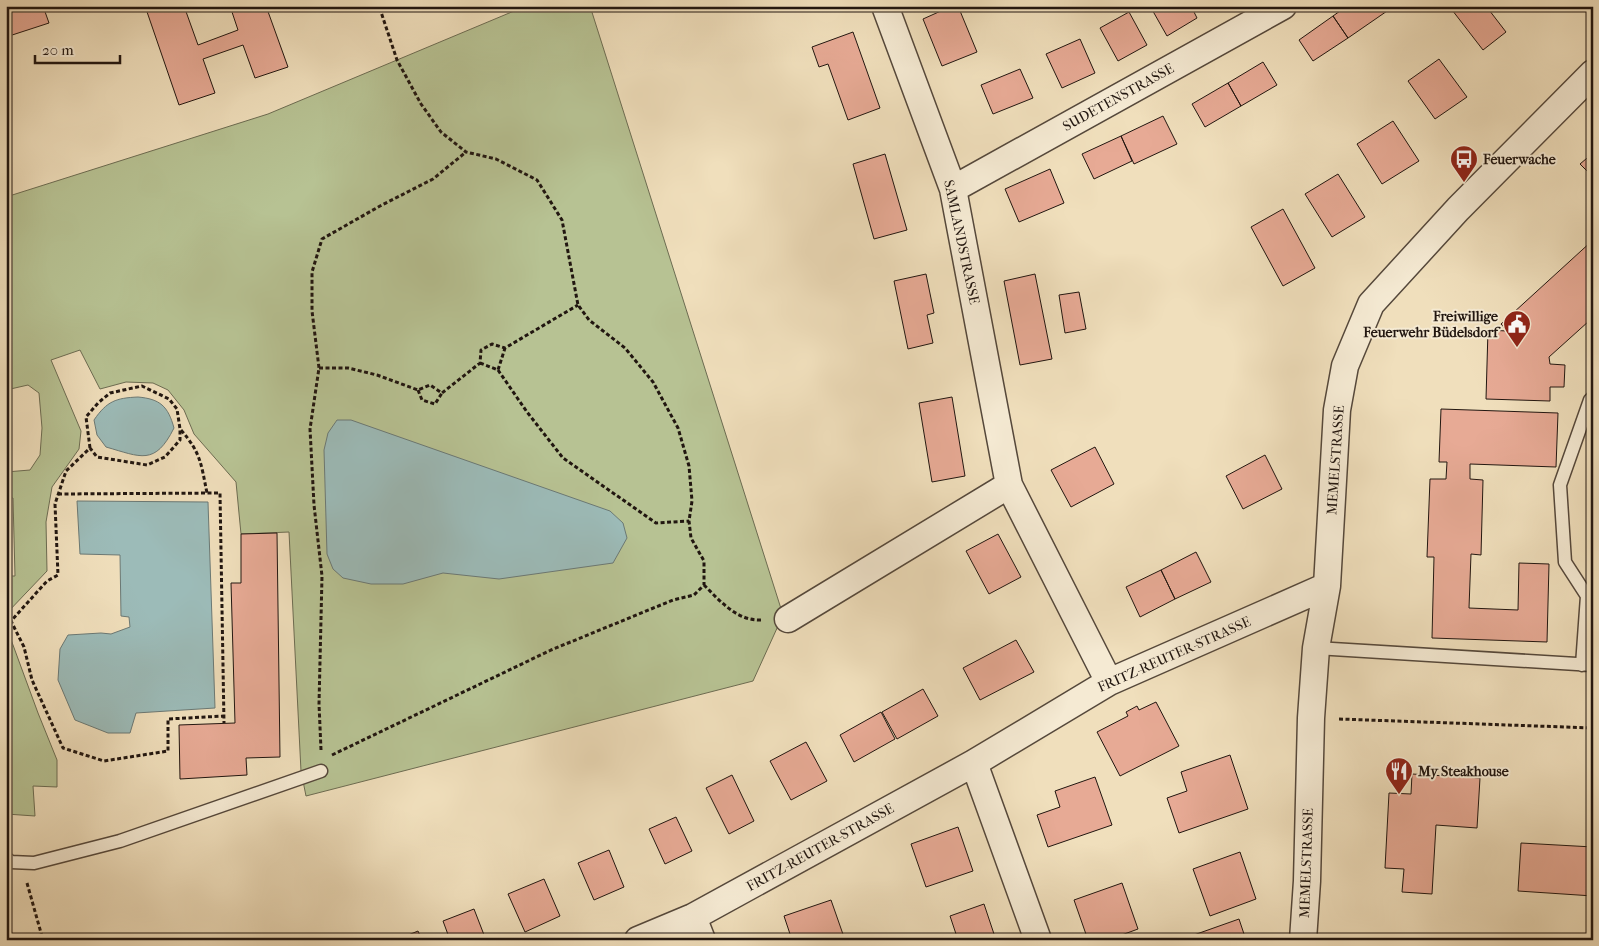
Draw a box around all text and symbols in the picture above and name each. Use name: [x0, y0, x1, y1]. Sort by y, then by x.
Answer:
scale bar: [35, 32, 120, 64]
text: 20 m: [42, 41, 74, 59]
street label: SUDETENSTRASSE: [1060, 60, 1177, 135]
bus stop icon: Feuerwache: [1449, 144, 1479, 183]
place label: Feuerwache: [1482, 151, 1556, 168]
street label: SAMLANDSTRASSE: [940, 178, 983, 306]
place label: Freiwillige Feuerwehr Büdelsdorf: [1362, 308, 1501, 341]
public building icon: Freiwillige Feuerwehr Büdelsdorf: [1502, 309, 1532, 348]
street label: MEMELSTRASSE: [1323, 404, 1348, 516]
street label: FRITZ-REUTER-STRASSE: [1095, 613, 1254, 696]
restaurant icon: My Steakhouse: [1384, 756, 1414, 795]
place label: My Steakhouse: [1417, 763, 1509, 780]
street label: FRITZ-REUTER-STRASSE: [744, 800, 897, 895]
street label: MEMELSTRASSE: [1296, 807, 1317, 918]

